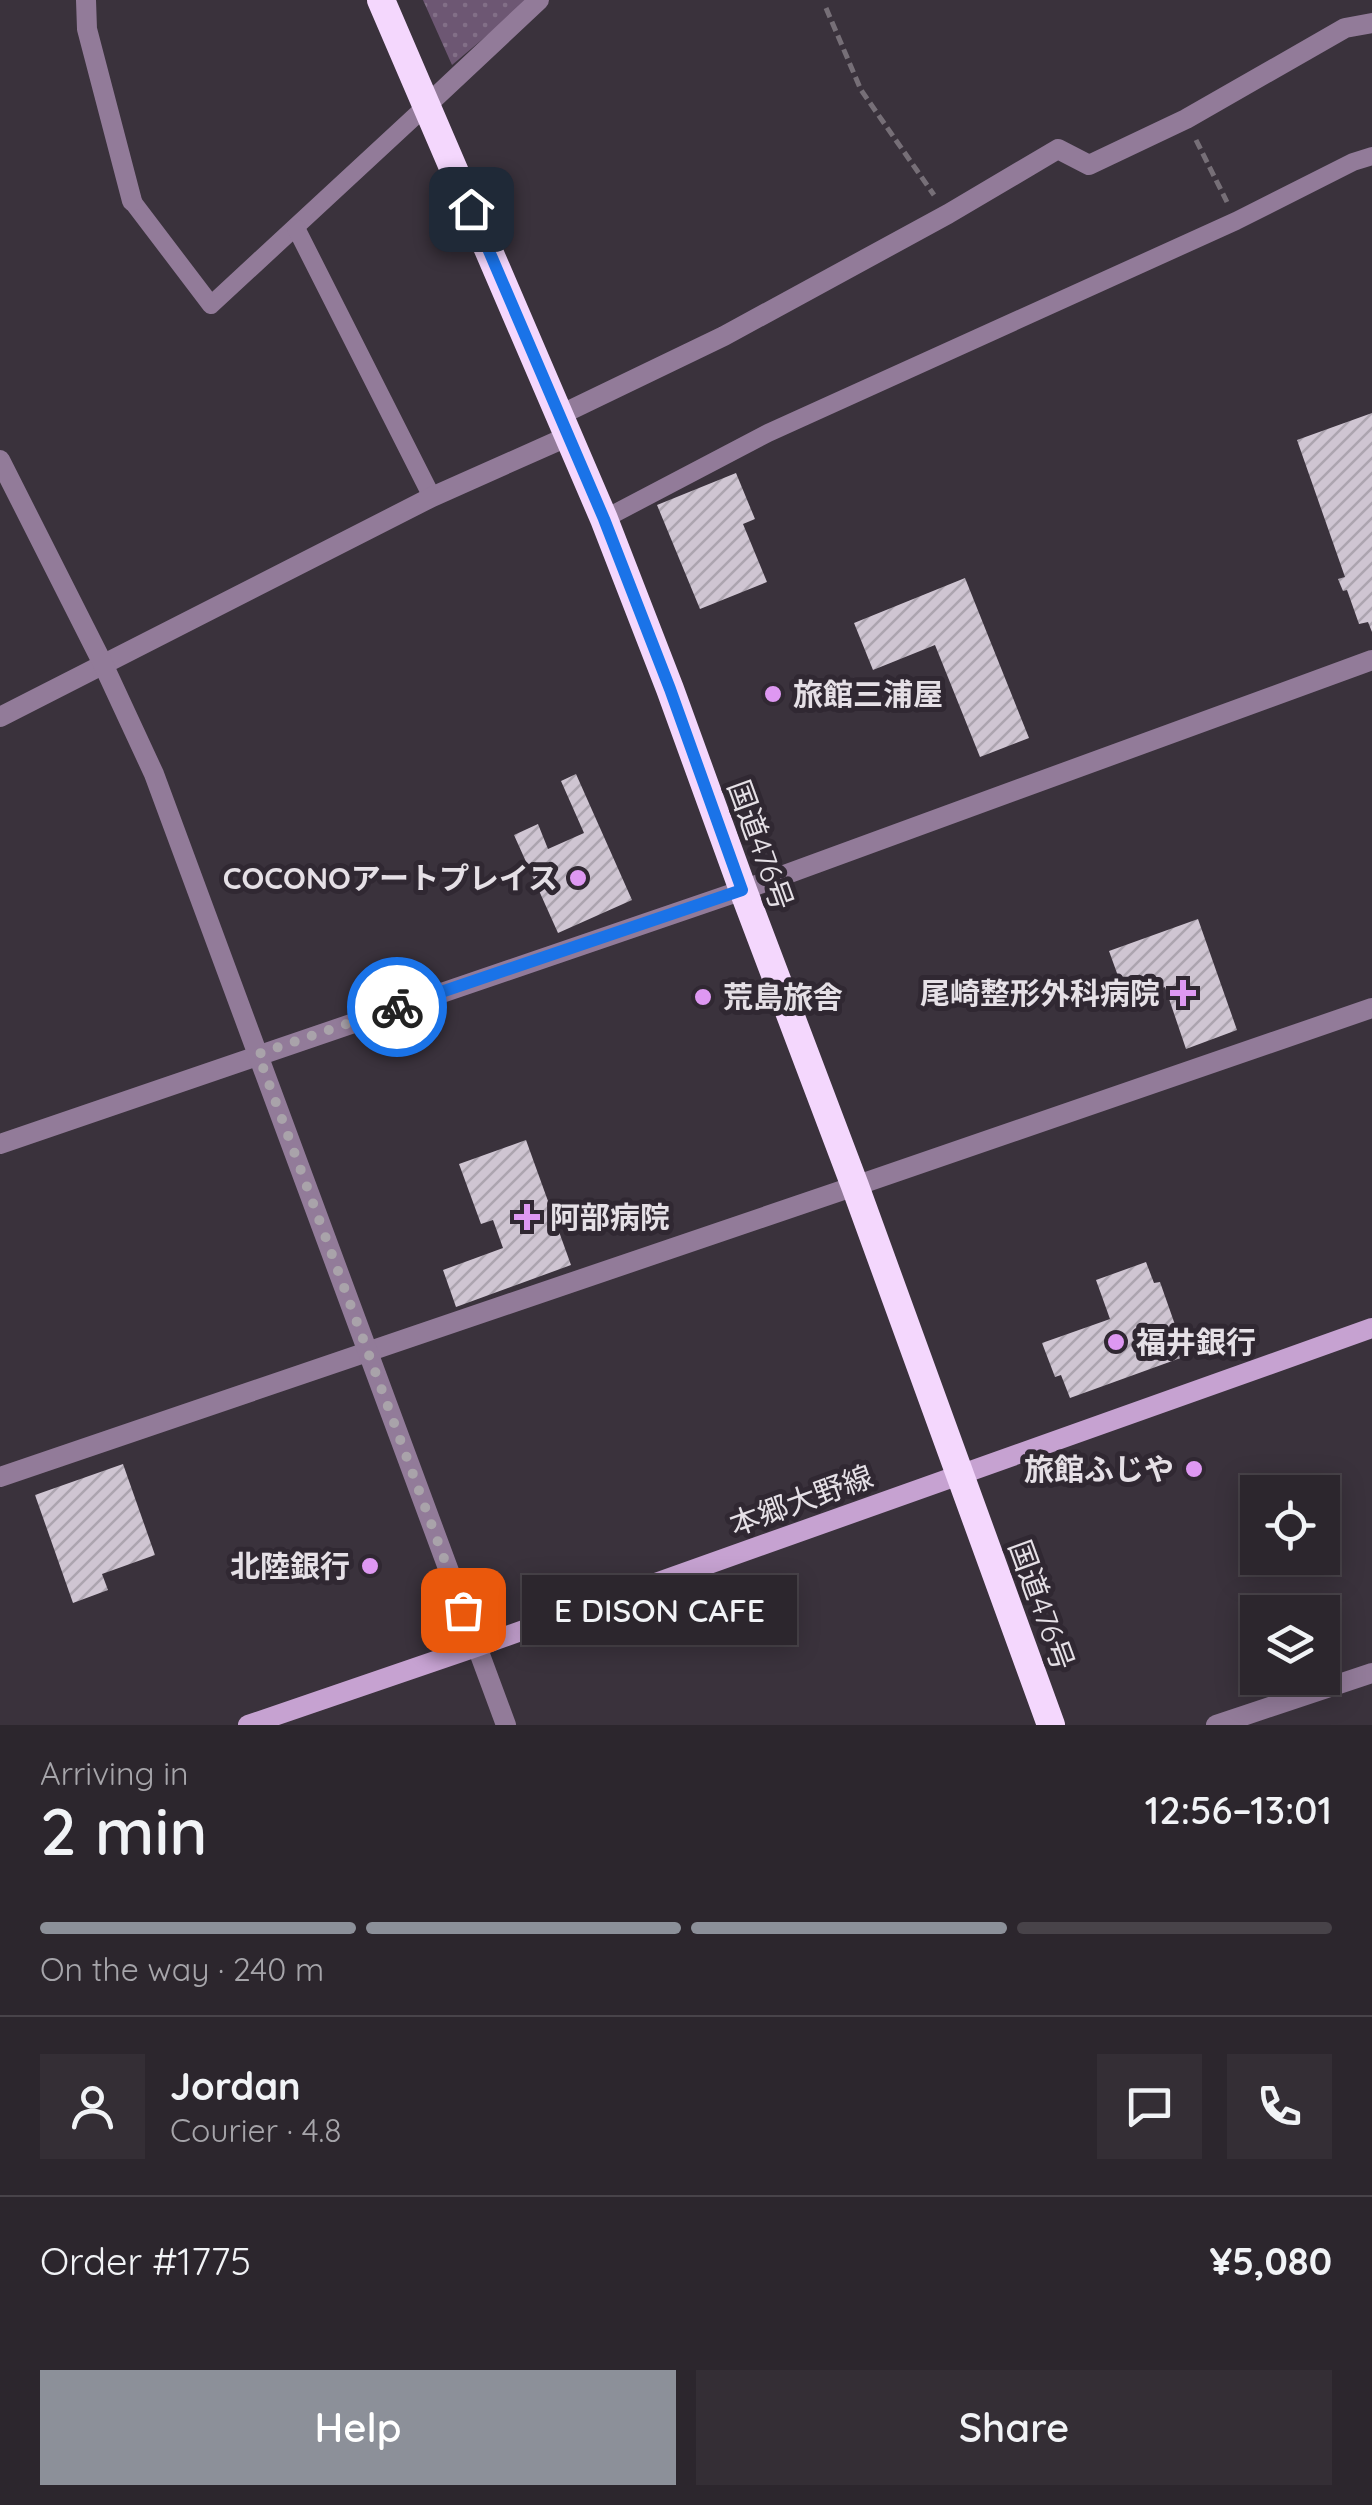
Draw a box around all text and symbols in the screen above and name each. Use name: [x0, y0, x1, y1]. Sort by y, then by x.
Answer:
pin: [429, 167, 514, 252]
icon: home: [444, 182, 499, 237]
place label: 旅館三浦屋: [793, 675, 943, 713]
marker: 旅館三浦屋: [762, 683, 784, 705]
street label: 国道476号: [720, 775, 802, 915]
place label: COCONOアートプレイス: [223, 859, 558, 897]
marker: COCONOアートプレイス: [567, 867, 589, 889]
courier: [347, 957, 447, 1057]
place label: 尾崎整形外科病院: [920, 974, 1160, 1012]
place label: 荒島旅舎: [723, 978, 843, 1016]
icon: bike: [370, 980, 425, 1035]
marker: 尾崎整形外科病院: [1170, 980, 1196, 1006]
marker: 荒島旅舎: [692, 986, 714, 1008]
place label: 阿部病院: [550, 1198, 670, 1236]
marker: 阿部病院: [514, 1204, 540, 1230]
place label: 福井銀行: [1136, 1323, 1256, 1361]
marker: 福井銀行: [1105, 1331, 1127, 1353]
place label: 旅館ふじや: [1024, 1450, 1174, 1488]
street label: 本郷大野線: [724, 1456, 878, 1544]
marker: 旅館ふじや: [1183, 1458, 1205, 1480]
map controls: [1240, 1475, 1340, 1695]
button: locate: [1240, 1475, 1340, 1575]
street label: 国道476号: [1001, 1535, 1083, 1675]
place label: 北陸銀行: [230, 1547, 350, 1585]
marker: 北陸銀行: [359, 1555, 381, 1577]
pin: [421, 1568, 506, 1653]
callout: E DISON CAFE: [523, 1575, 798, 1645]
icon: bag: [436, 1583, 491, 1638]
text: E DISON CAFE: [554, 1590, 765, 1630]
button: layers: [1240, 1595, 1340, 1695]
text: Arriving in: [40, 1753, 189, 1793]
text: 12:56–13:01: [1145, 1786, 1332, 1834]
text: 2 min: [40, 1790, 208, 1871]
text: On the way · 240 m: [40, 1949, 324, 1989]
button: person: [40, 2054, 145, 2159]
button: chat: [1097, 2054, 1202, 2159]
button: phone: [1227, 2054, 1332, 2159]
text: Jordan: [170, 2062, 301, 2110]
text: Courier · 4.8: [170, 2110, 342, 2150]
text: Order #1775: [40, 2237, 251, 2285]
text: ¥5,080: [1210, 2237, 1332, 2285]
button: Help: [40, 2370, 676, 2485]
button: Share: [696, 2370, 1332, 2485]

